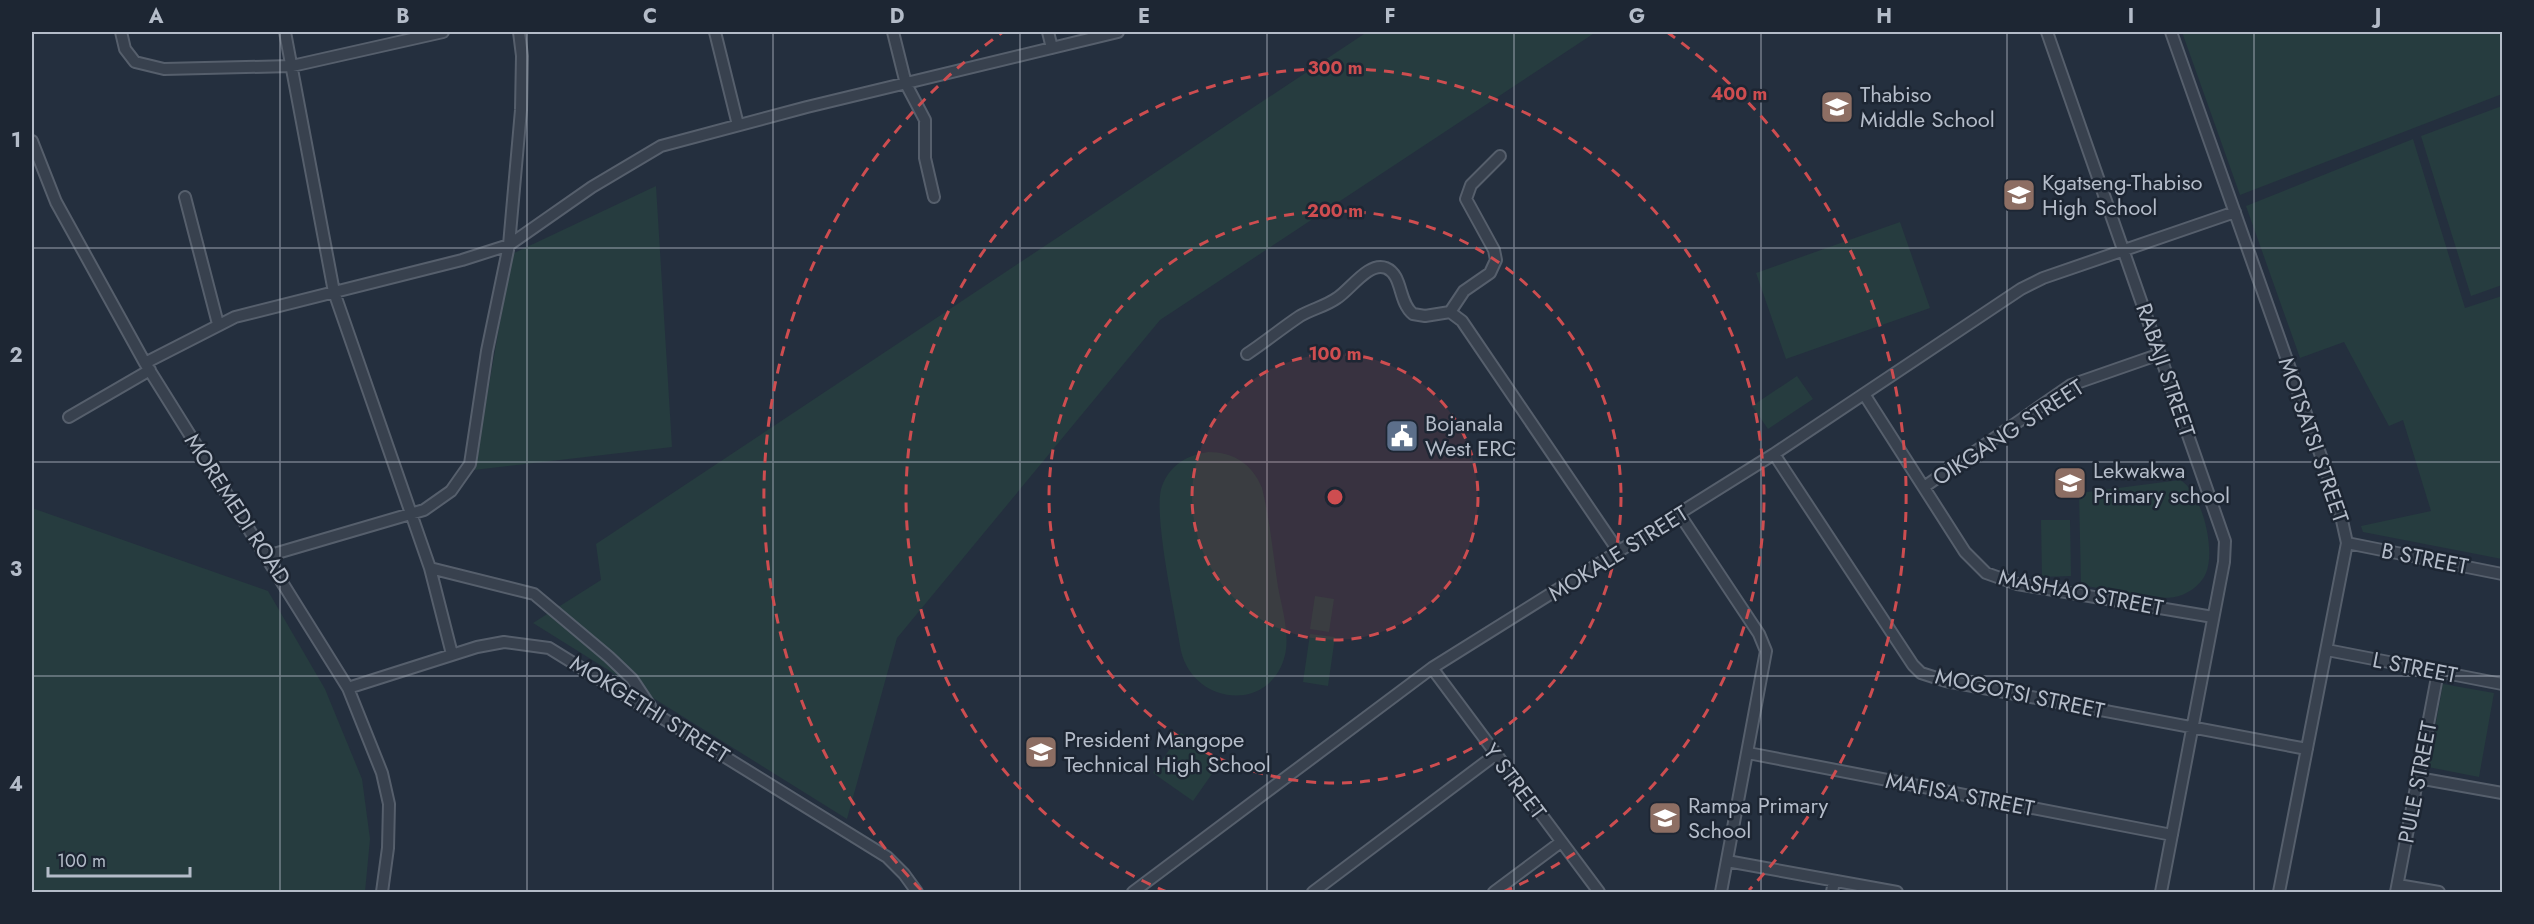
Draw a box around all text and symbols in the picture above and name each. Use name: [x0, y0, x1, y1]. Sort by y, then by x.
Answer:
text: A: [148, 2, 164, 31]
text: B: [396, 2, 410, 31]
text: C: [643, 2, 657, 31]
text: D: [890, 2, 904, 31]
text: E: [1138, 2, 1150, 31]
text: F: [1384, 2, 1396, 31]
text: G: [1629, 2, 1645, 31]
text: H: [1876, 2, 1892, 31]
text: I: [2128, 2, 2134, 31]
text: J: [2371, 2, 2381, 31]
text: 300 m: [1307, 55, 1363, 81]
place label: Thabiso Middle School: [1860, 78, 1995, 135]
text: 400 m: [1711, 81, 1767, 107]
school or university icon: Thabiso Middle School: [1819, 89, 1855, 125]
text: 1: [11, 126, 21, 155]
place label: Kgatseng-Thabiso High School: [2042, 166, 2203, 223]
school or university icon: Kgatseng-Thabiso High School: [2001, 177, 2037, 213]
text: 200 m: [1307, 198, 1363, 224]
street label: RABAJI STREET: [2128, 299, 2204, 442]
text: 2: [9, 341, 23, 370]
text: 100 m: [1308, 341, 1362, 367]
street label: MOTSATSI STREET: [2271, 353, 2358, 528]
street label: OIKGANG STREET: [1926, 371, 2091, 493]
place label: Bojanala West ERC: [1425, 407, 1517, 464]
public building icon: Bojanala West ERC: [1384, 418, 1420, 454]
street label: MOREMEDI ROAD: [177, 427, 299, 591]
place label: Lekwakwa Primary school: [2093, 454, 2230, 511]
school or university icon: Lekwakwa Primary school: [2052, 465, 2088, 501]
centre of rings: [1325, 487, 1345, 507]
street label: MOKALE STREET: [1542, 497, 1695, 609]
street label: B STREET: [2379, 534, 2472, 582]
text: 3: [10, 555, 22, 584]
street label: MASHAO STREET: [1996, 560, 2167, 624]
street label: L STREET: [2370, 643, 2461, 691]
street label: MOKGETHI STREET: [564, 647, 737, 771]
street label: MOGOTSI STREET: [1932, 659, 2108, 727]
street label: PULE STREET: [2390, 718, 2445, 846]
place label: President Mangope Technical High School: [1064, 723, 1271, 780]
school or university icon: President Mangope Technical High School: [1023, 734, 1059, 770]
street label: Y STREET: [1476, 736, 1555, 826]
street label: MAFISA STREET: [1883, 764, 2038, 824]
text: 4: [9, 770, 23, 799]
place label: Rampa Primary School: [1688, 789, 1829, 846]
school or university icon: Rampa Primary School: [1647, 800, 1683, 836]
scale bar: [48, 840, 190, 878]
text: 100 m: [57, 848, 106, 874]

